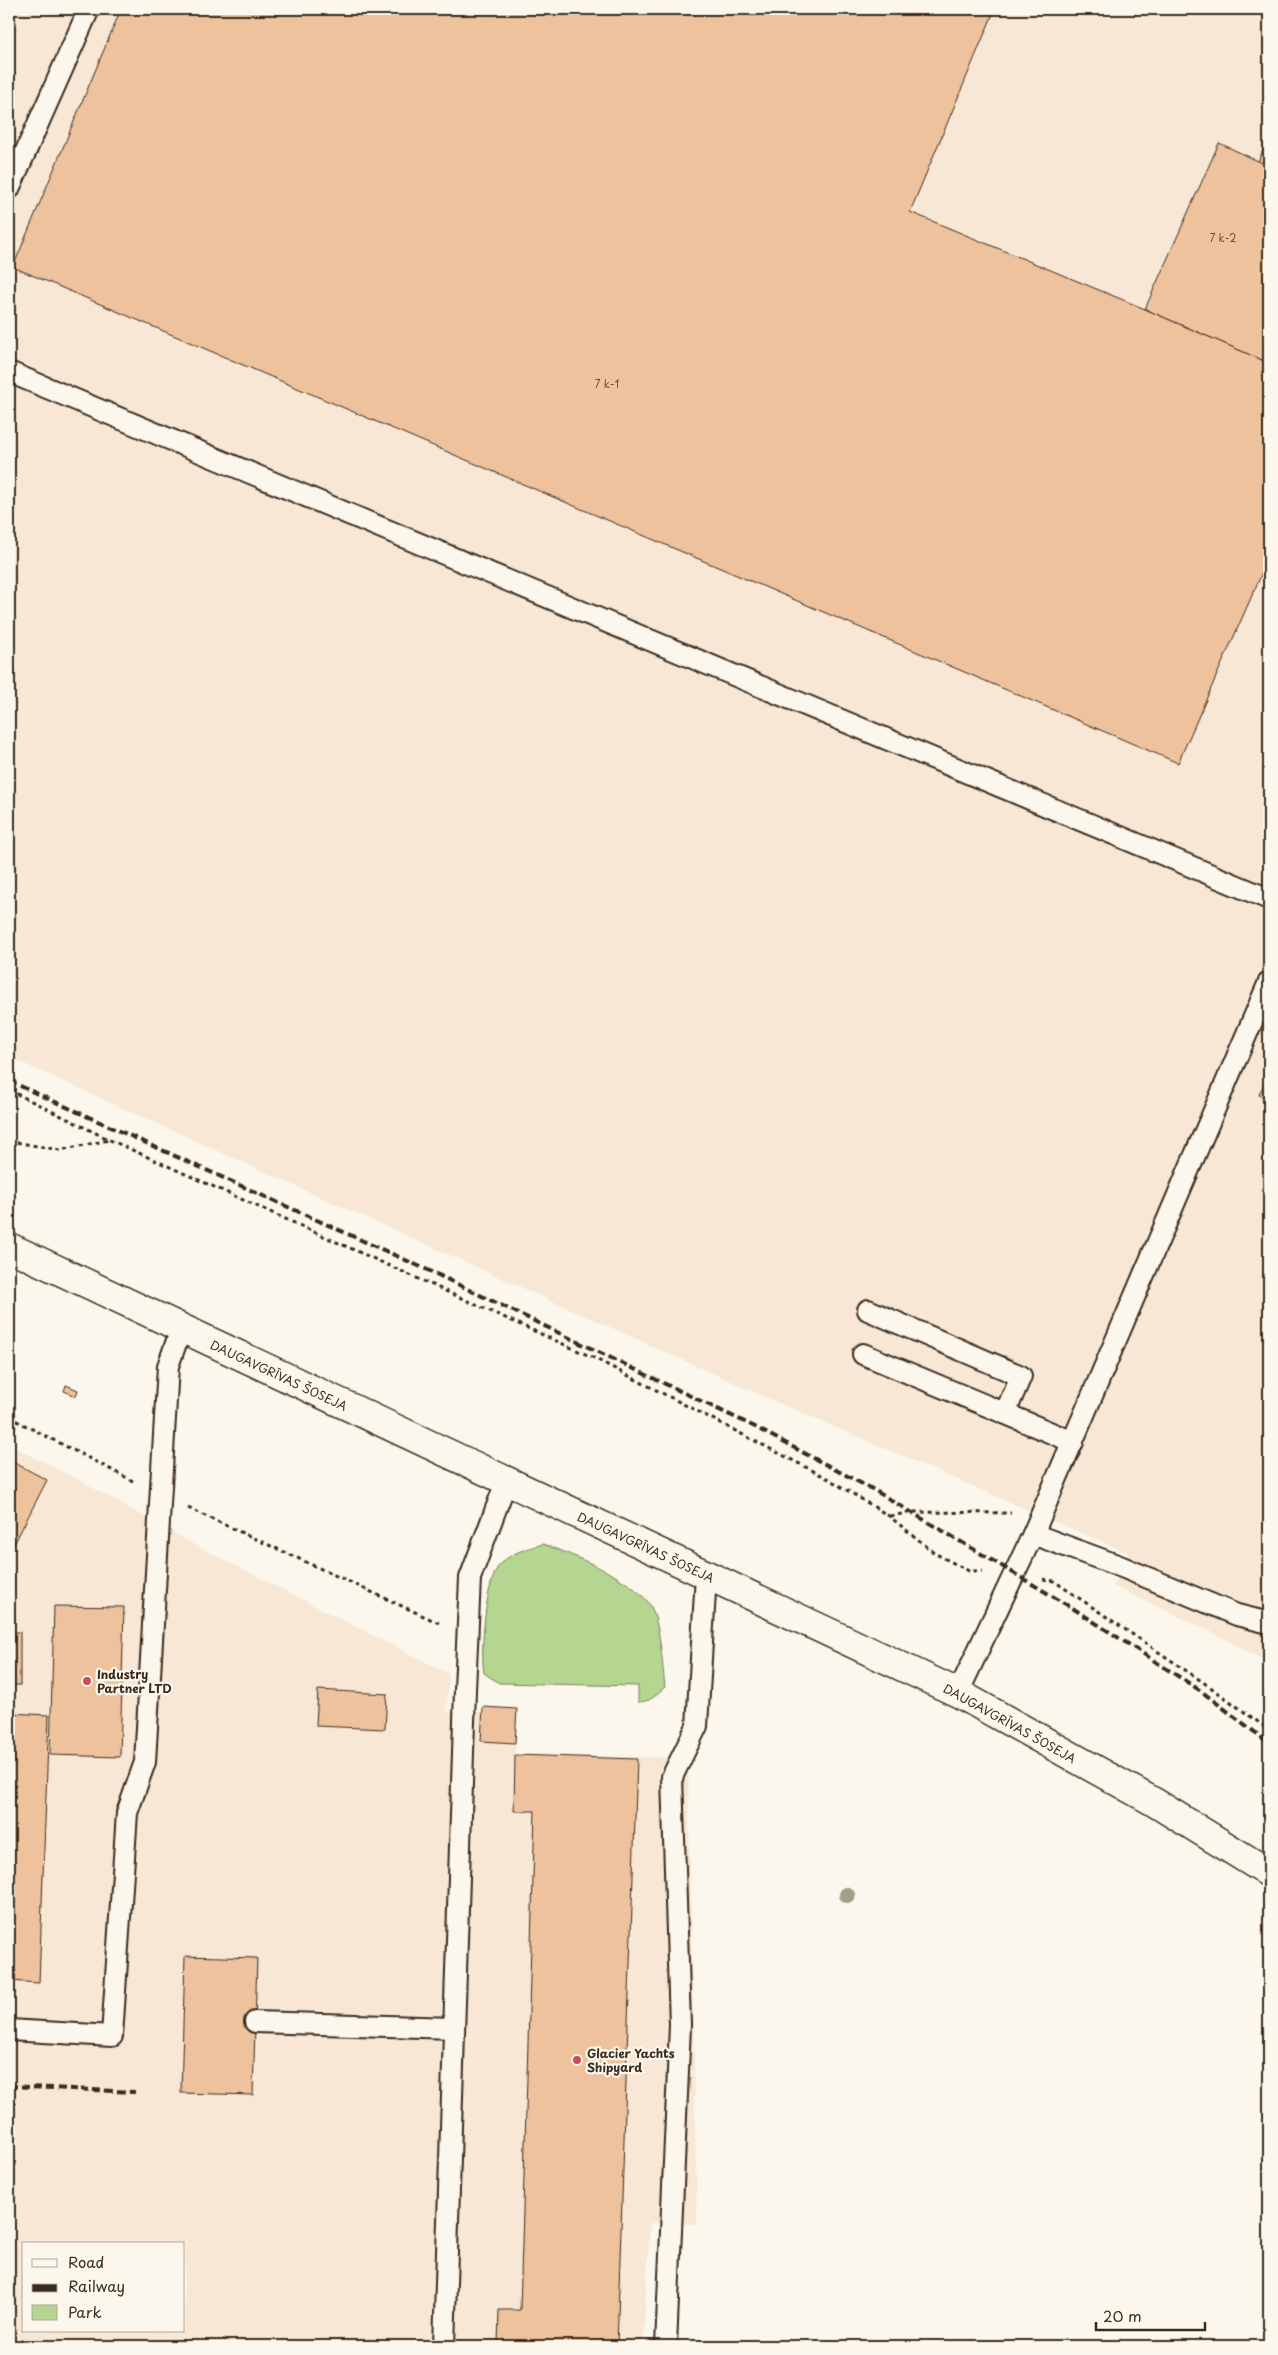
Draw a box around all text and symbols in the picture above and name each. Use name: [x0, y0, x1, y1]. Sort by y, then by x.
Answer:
house number: 7 k-2: [1210, 230, 1236, 245]
house number: 7 k-1: [595, 376, 619, 391]
street label: DAUGAVGRĪVAS ŠOSEJA: [208, 1335, 350, 1415]
street label: DAUGAVGRĪVAS ŠOSEJA: [575, 1507, 717, 1587]
place label: Industry Partner LTD: [97, 1665, 172, 1697]
marker: Industry Partner LTD: [81, 1675, 93, 1687]
street label: DAUGAVGRĪVAS ŠOSEJA: [940, 1679, 1080, 1767]
place label: Glacier Yachts Shipyard: [587, 2044, 675, 2076]
marker: Glacier Yachts Shipyard: [571, 2054, 583, 2066]
legend: [22, 2242, 185, 2332]
text: Road: [68, 2250, 104, 2273]
text: Railway: [68, 2274, 125, 2297]
text: Park: [68, 2300, 102, 2323]
scale bar: [1096, 2300, 1204, 2332]
text: 20 m: [1103, 2304, 1142, 2327]

